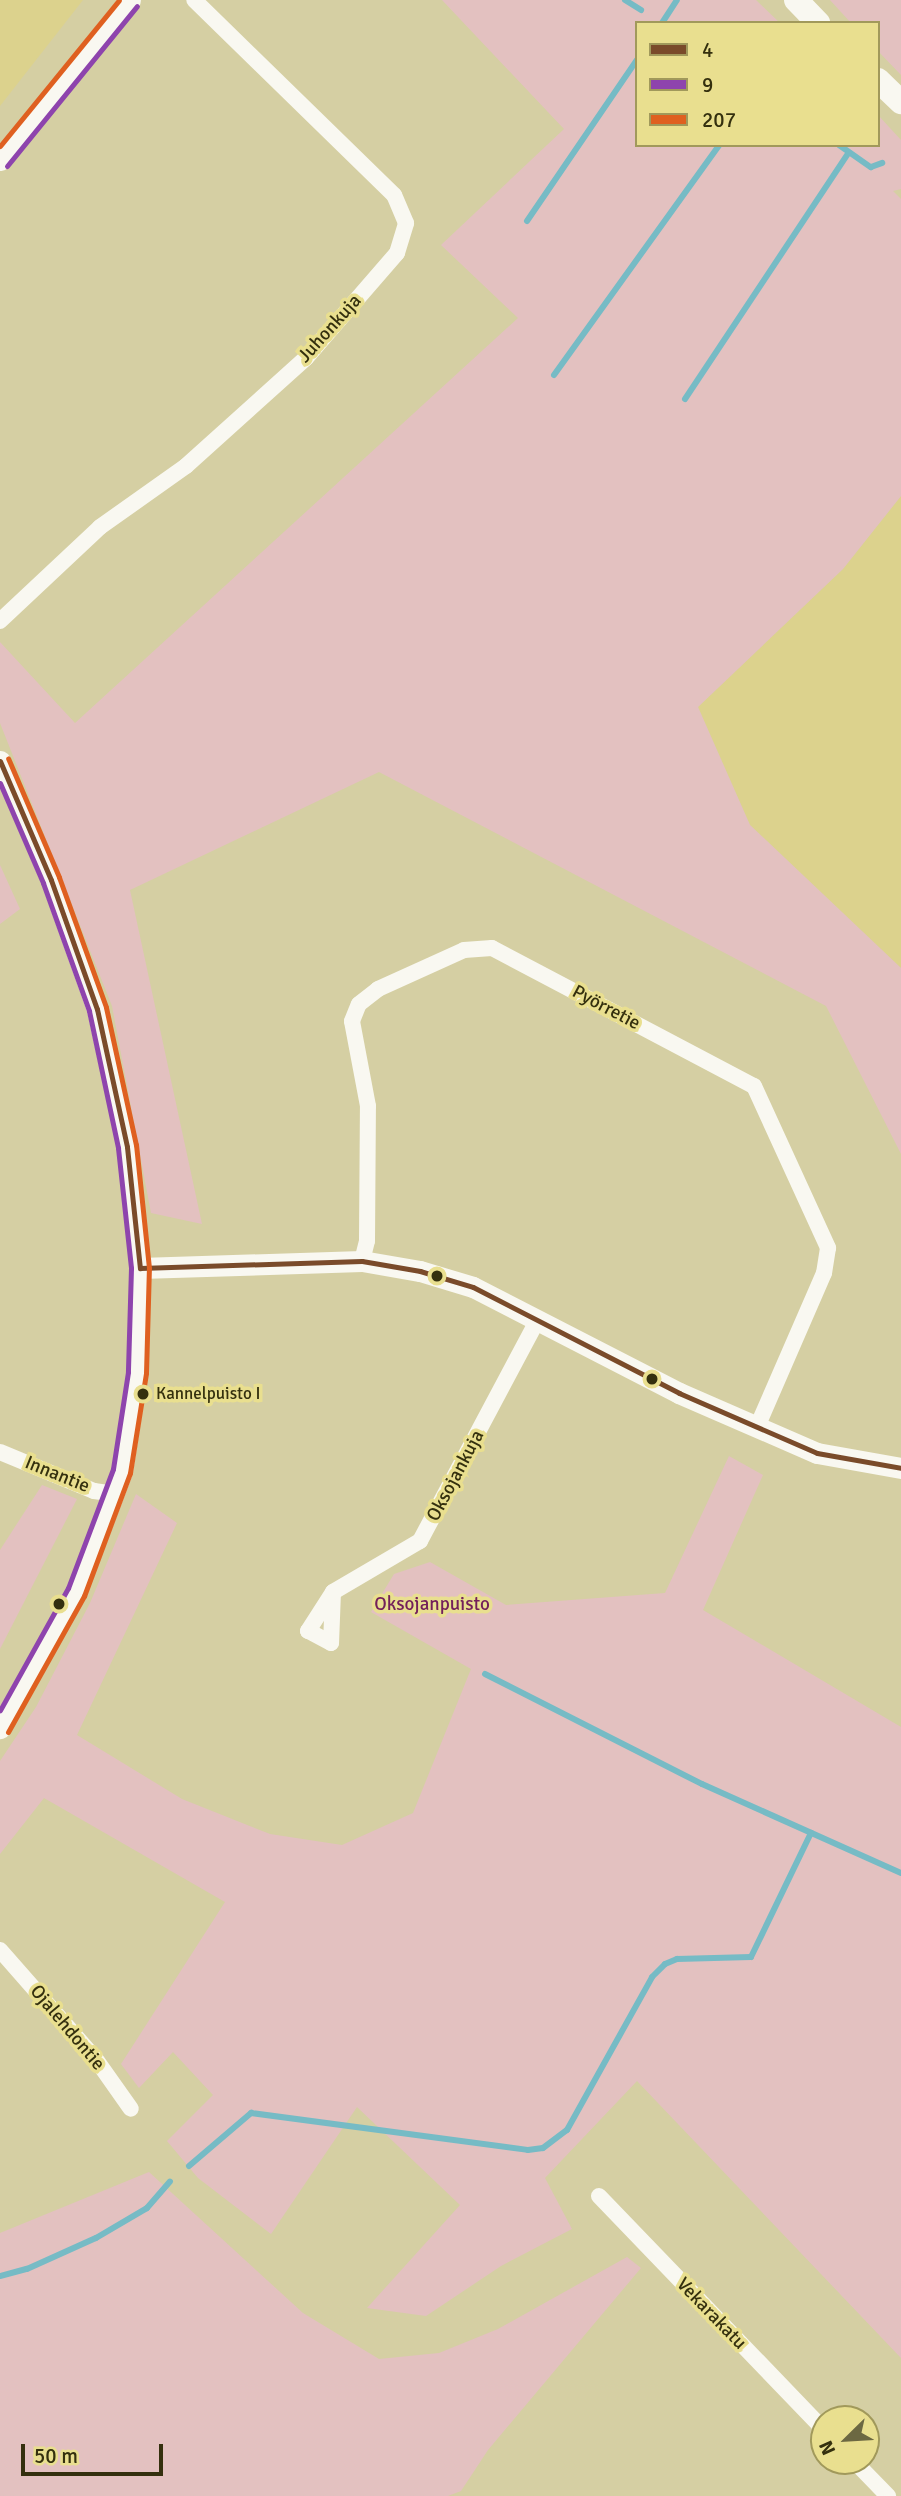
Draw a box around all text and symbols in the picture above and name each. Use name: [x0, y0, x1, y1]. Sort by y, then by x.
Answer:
legend: [635, 21, 880, 147]
text: 4: [702, 37, 713, 63]
text: 9: [702, 72, 713, 98]
text: 207: [702, 107, 736, 133]
street label: Juhonkuja: [293, 290, 367, 368]
street label: Pyörretie: [568, 981, 644, 1035]
unlabelled marker: [430, 1269, 444, 1283]
unlabelled marker: [645, 1372, 659, 1386]
place label: Kannelpuisto I: [156, 1384, 260, 1404]
marker: Kannelpuisto I: [136, 1387, 150, 1401]
street label: Oksojankuja: [422, 1427, 490, 1525]
street label: Innantie: [21, 1452, 93, 1498]
park label: Oksojanpuisto: [374, 1594, 490, 1616]
unlabelled marker: [52, 1597, 66, 1611]
street label: Ojalehdontie: [25, 1981, 109, 2075]
street label: Vekarakatu: [671, 2273, 751, 2355]
north arrow: [810, 2405, 880, 2475]
scale bar: [24, 2430, 166, 2474]
text: N: [814, 2437, 841, 2459]
text: 50 m: [34, 2443, 78, 2469]

